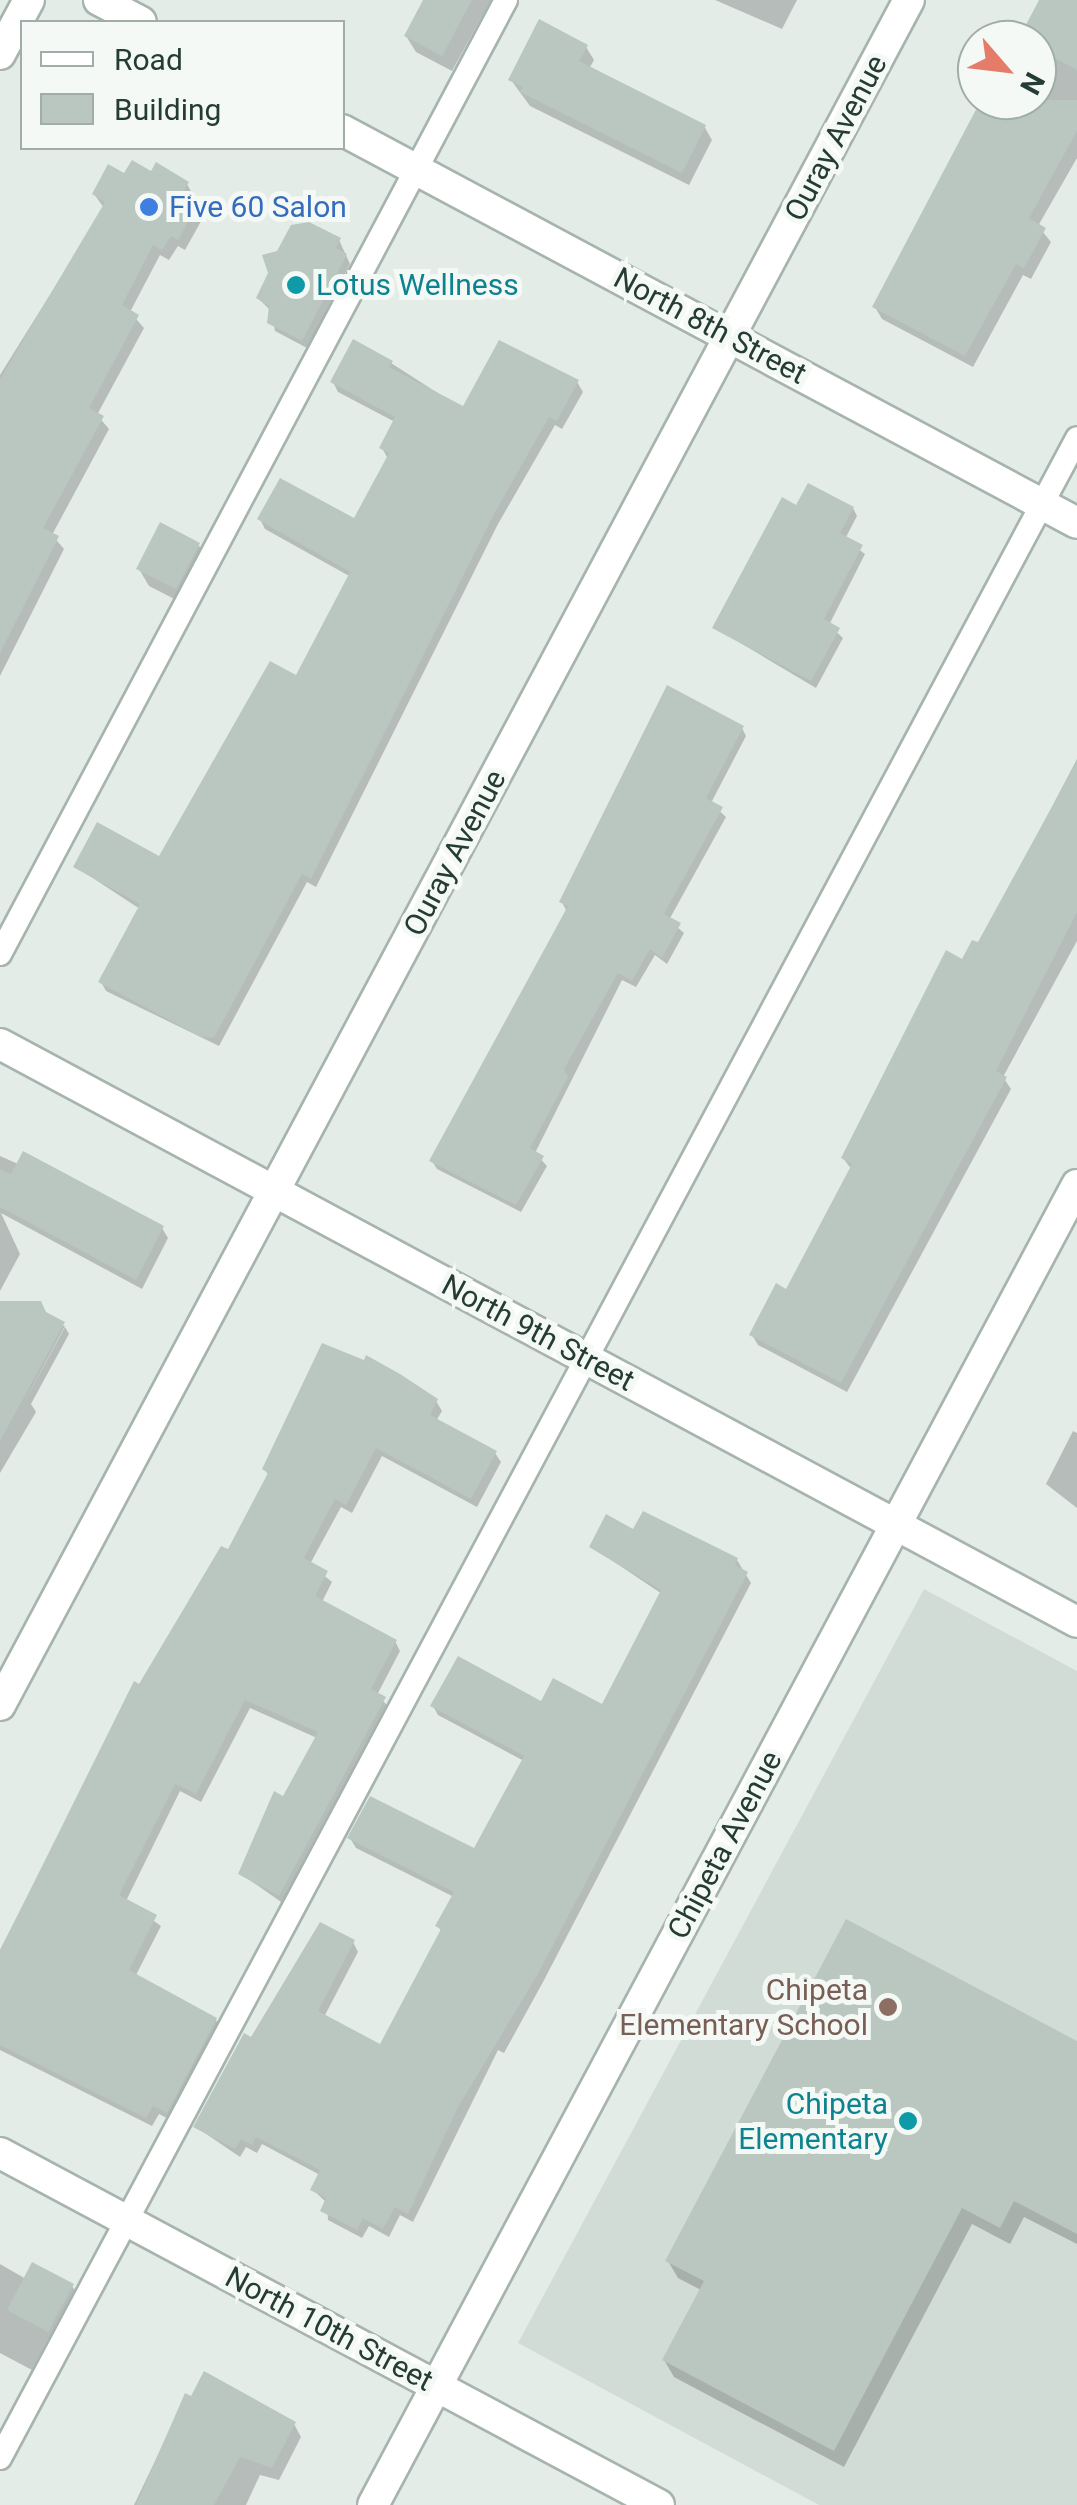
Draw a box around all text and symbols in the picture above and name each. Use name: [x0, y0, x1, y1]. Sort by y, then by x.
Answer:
legend: [20, 20, 345, 150]
north arrow: [957, 20, 1057, 120]
text: Road: [114, 42, 183, 77]
street label: Ouray Avenue: [777, 49, 895, 227]
text: N: [1013, 67, 1051, 100]
text: Building: [114, 92, 221, 127]
place label: Five 60 Salon: [169, 189, 347, 225]
marker: Five 60 Salon: [138, 196, 160, 218]
street label: North 8th Street: [608, 260, 812, 392]
place label: Lotus Wellness: [316, 267, 519, 303]
marker: Lotus Wellness: [285, 274, 307, 296]
street label: Ouray Avenue: [396, 764, 514, 942]
street label: North 9th Street: [436, 1267, 640, 1399]
street label: Chipeta Avenue: [660, 1745, 790, 1945]
place label: Chipeta Elementary School: [619, 1972, 868, 2042]
marker: Chipeta Elementary School: [877, 1996, 899, 2018]
place label: Chipeta Elementary: [738, 2086, 888, 2156]
marker: Chipeta Elementary: [897, 2110, 919, 2132]
street label: North 10th Street: [219, 2259, 439, 2399]

